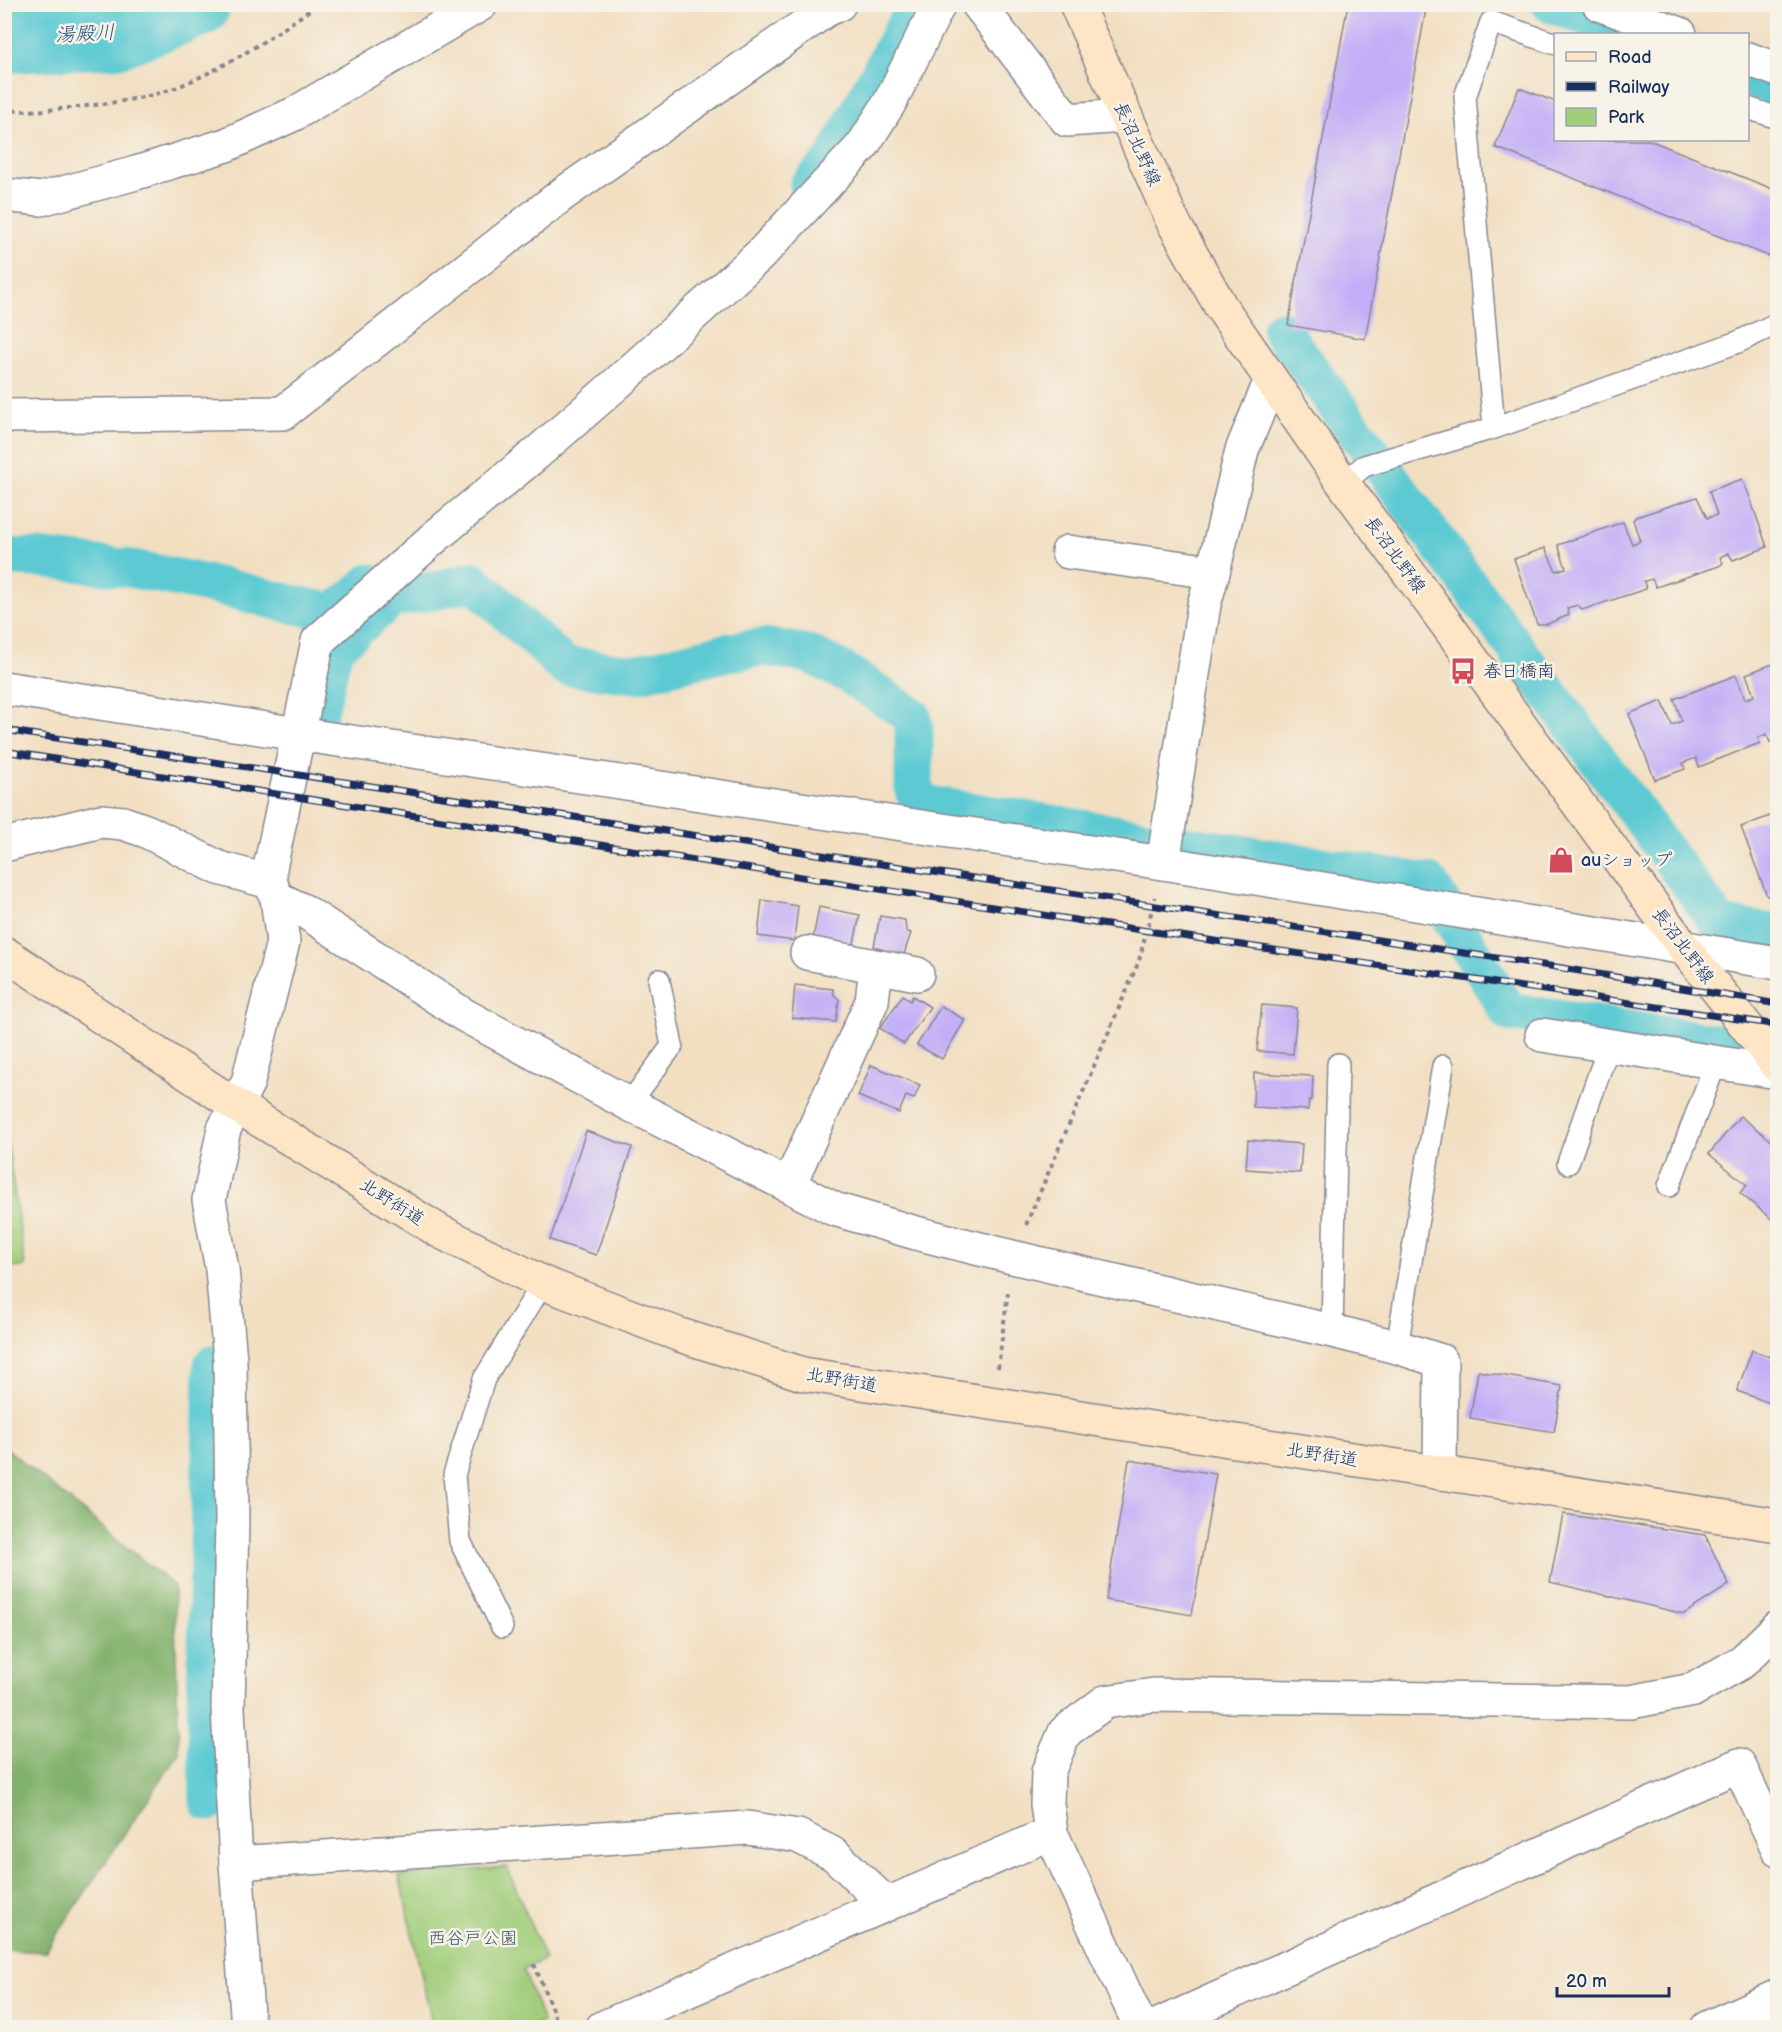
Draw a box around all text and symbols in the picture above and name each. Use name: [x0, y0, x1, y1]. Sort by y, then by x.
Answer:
water label: 湯殿川: [54, 20, 116, 48]
legend: [1554, 33, 1749, 141]
text: Road: [1608, 47, 1652, 68]
text: Railway: [1608, 77, 1670, 98]
street label: 長沼北野線: [1109, 99, 1165, 189]
text: Park: [1608, 107, 1644, 128]
street label: 長沼北野線: [1360, 512, 1430, 598]
bus stop icon: 春日橋南: [1448, 656, 1478, 686]
place label: 春日橋南: [1483, 661, 1555, 682]
shop icon: auショップ: [1546, 845, 1576, 875]
place label: auショップ: [1581, 850, 1673, 871]
street label: 長沼北野線: [1648, 904, 1718, 988]
street label: 北野街道: [356, 1174, 428, 1230]
street label: 北野街道: [805, 1363, 879, 1397]
street label: 北野街道: [1285, 1439, 1359, 1471]
park label: 西谷戸公園: [428, 1928, 518, 1949]
scale bar: [1557, 1960, 1670, 1998]
text: 20 m: [1566, 1971, 1607, 1992]

